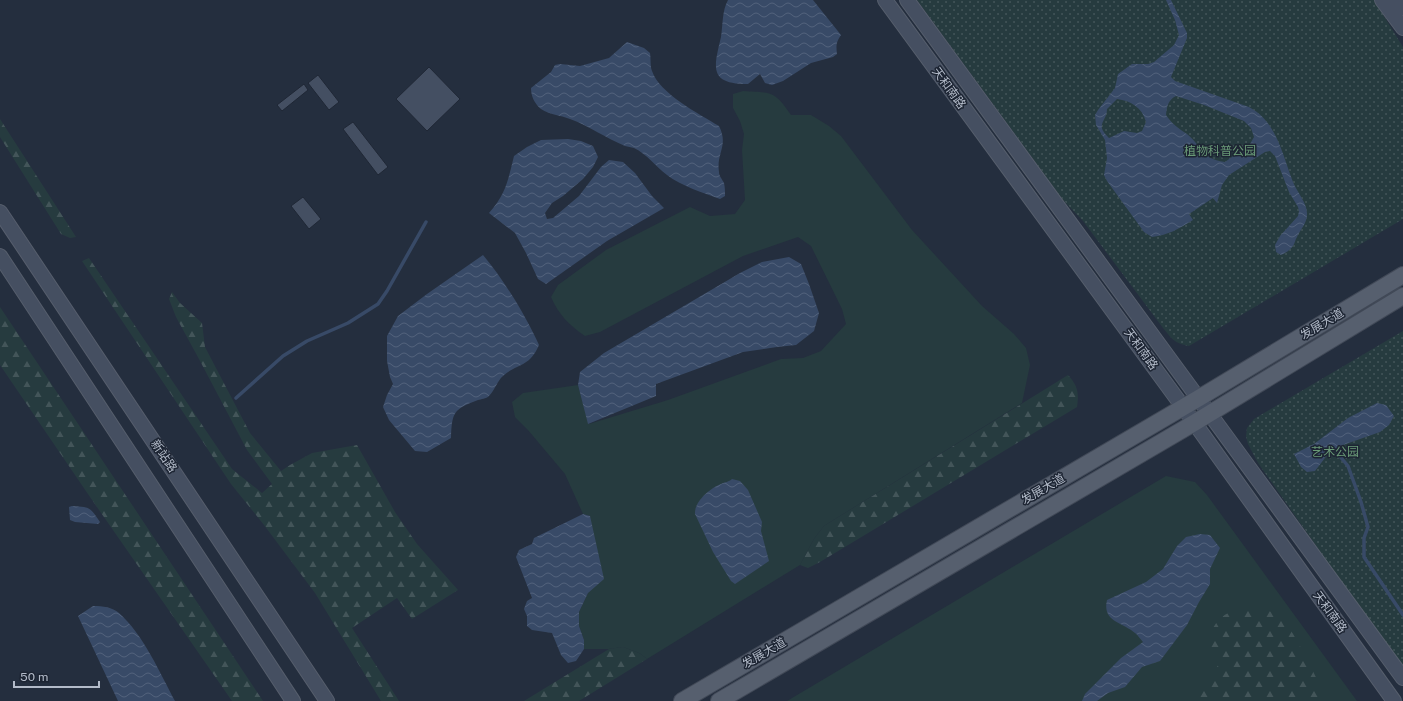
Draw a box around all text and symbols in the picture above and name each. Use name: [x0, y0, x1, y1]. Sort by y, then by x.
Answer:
street label: 天和南路: [929, 64, 969, 112]
park label: 植物科普公园: [1184, 144, 1256, 158]
street label: 发展大道: [1298, 306, 1346, 342]
street label: 天和南路: [1121, 325, 1161, 373]
street label: 新站路: [148, 437, 180, 475]
park label: 艺术公园: [1311, 445, 1359, 459]
street label: 发展大道: [1019, 471, 1067, 507]
street label: 天和南路: [1310, 588, 1350, 636]
street label: 发展大道: [740, 635, 788, 671]
scale bar: [14, 663, 99, 689]
text: 50 m: [20, 670, 48, 684]

